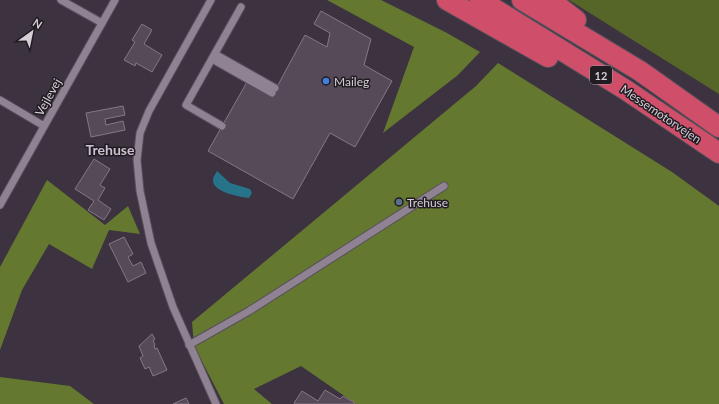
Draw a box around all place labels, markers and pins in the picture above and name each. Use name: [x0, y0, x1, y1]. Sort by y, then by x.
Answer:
place label: Maileg: [334, 74, 369, 89]
marker: Maileg: [321, 76, 331, 86]
place label: Trehuse: [407, 195, 448, 210]
marker: Trehuse: [394, 197, 404, 207]

